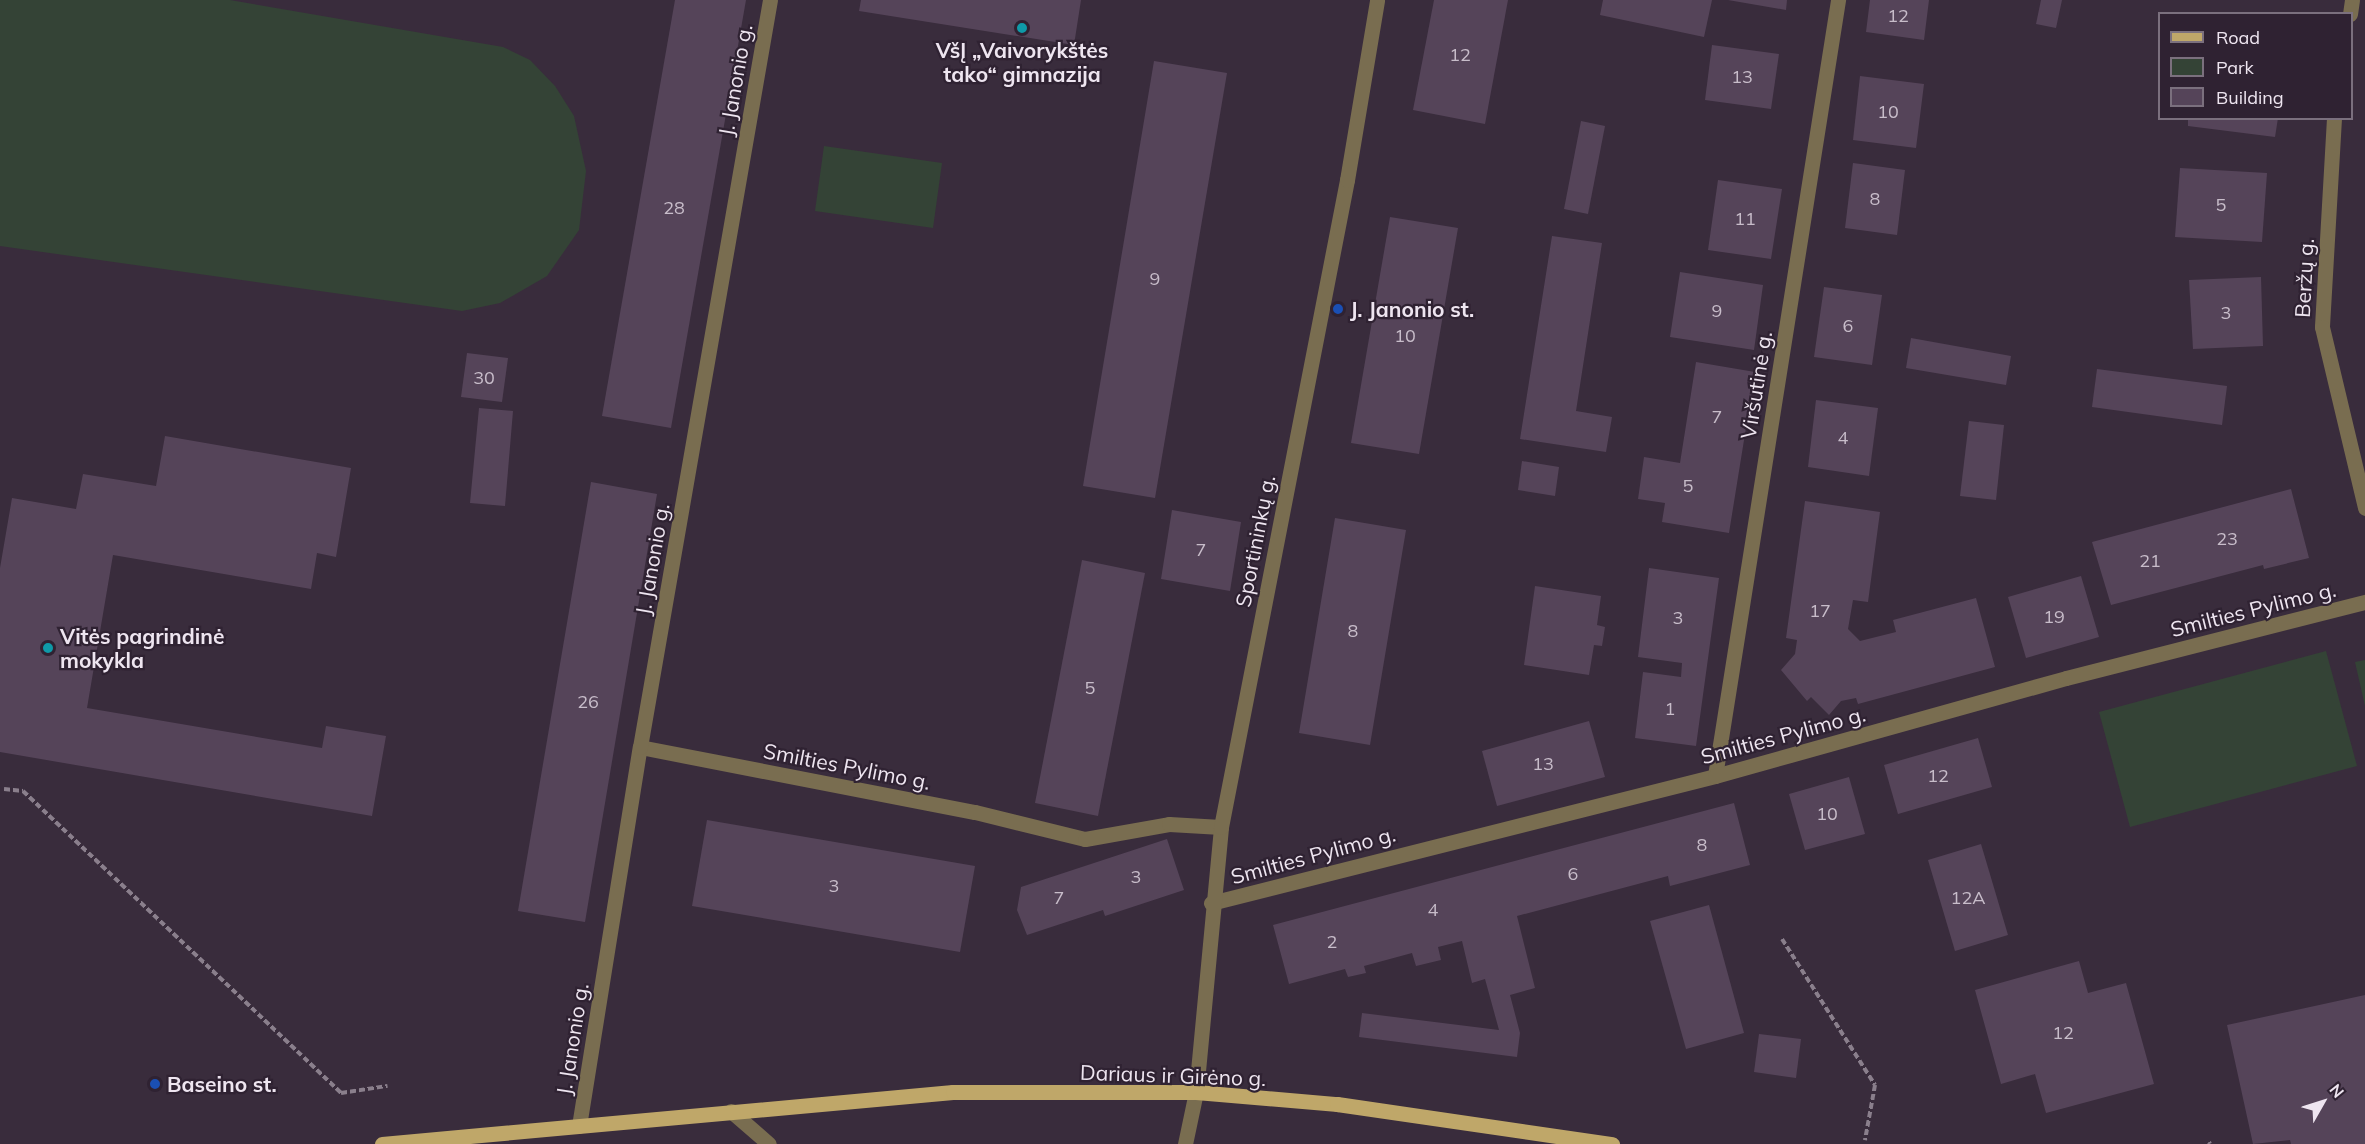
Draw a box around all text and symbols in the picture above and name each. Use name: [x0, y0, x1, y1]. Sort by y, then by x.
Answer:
house number: 12: [1887, 5, 1909, 27]
legend: [2158, 12, 2353, 120]
marker: VšĮ „Vaivorykštės tako“ gimnazija: [1015, 21, 1029, 35]
street label: J. Janonio g.: [713, 22, 757, 138]
text: Road: [2216, 26, 2260, 49]
place label: VšĮ „Vaivorykštės tako“ gimnazija: [936, 37, 1108, 87]
house number: 12: [1449, 44, 1471, 66]
text: Park: [2216, 56, 2254, 79]
house number: 13: [1731, 66, 1753, 88]
text: Building: [2216, 86, 2284, 109]
house number: 10: [1877, 101, 1899, 123]
house number: 8: [1870, 188, 1880, 210]
house number: 5: [2216, 194, 2226, 216]
house number: 28: [663, 197, 685, 219]
house number: 11: [1734, 208, 1756, 230]
street label: Beržų g.: [2289, 238, 2319, 318]
house number: 9: [1150, 268, 1160, 290]
place label: J. Janonio st.: [1350, 296, 1474, 322]
house number: 9: [1712, 300, 1722, 322]
marker: J. Janonio st.: [1331, 302, 1345, 316]
house number: 3: [2221, 302, 2231, 324]
house number: 6: [1843, 315, 1853, 337]
house number: 10: [1394, 325, 1416, 347]
street label: Viršutinė g.: [1735, 329, 1777, 441]
house number: 30: [473, 367, 495, 389]
house number: 7: [1712, 406, 1722, 428]
house number: 4: [1838, 427, 1848, 449]
street label: Sportininkų g.: [1230, 473, 1280, 609]
house number: 5: [1683, 475, 1693, 497]
street label: J. Janonio g.: [630, 501, 674, 617]
house number: 23: [2216, 528, 2238, 550]
house number: 7: [1196, 539, 1206, 561]
house number: 21: [2139, 550, 2161, 572]
street label: Smilties Pylimo g.: [2168, 576, 2338, 642]
house number: 17: [1809, 600, 1831, 622]
house number: 19: [2043, 606, 2065, 628]
house number: 3: [1673, 607, 1683, 629]
house number: 8: [1348, 620, 1358, 642]
place label: Vitės pagrindinė mokykla: [60, 623, 224, 673]
marker: Vitės pagrindinė mokykla: [41, 641, 55, 655]
house number: 5: [1085, 677, 1095, 699]
house number: 26: [577, 691, 599, 713]
house number: 1: [1665, 698, 1675, 720]
street label: Smilties Pylimo g.: [1698, 701, 1868, 769]
street label: Smilties Pylimo g.: [761, 737, 933, 795]
house number: 13: [1532, 753, 1554, 775]
house number: 12: [1927, 765, 1949, 787]
house number: 10: [1816, 803, 1838, 825]
street label: Smilties Pylimo g.: [1228, 821, 1398, 889]
house number: 8: [1697, 834, 1707, 856]
house number: 6: [1568, 863, 1578, 885]
house number: 3: [1131, 866, 1141, 888]
house number: 3: [829, 875, 839, 897]
house number: 7: [1054, 887, 1064, 909]
house number: 12A: [1951, 887, 1985, 909]
house number: 4: [1428, 899, 1438, 921]
house number: 2: [1327, 931, 1337, 953]
street label: J. Janonio g.: [551, 981, 593, 1097]
house number: 12: [2052, 1022, 2074, 1044]
street label: Dariaus ir Girėno g.: [1080, 1059, 1266, 1091]
place label: Baseino st.: [167, 1071, 277, 1097]
north arrow: [2293, 1072, 2353, 1132]
marker: Baseino st.: [148, 1077, 162, 1091]
text: N: [2325, 1080, 2349, 1102]

